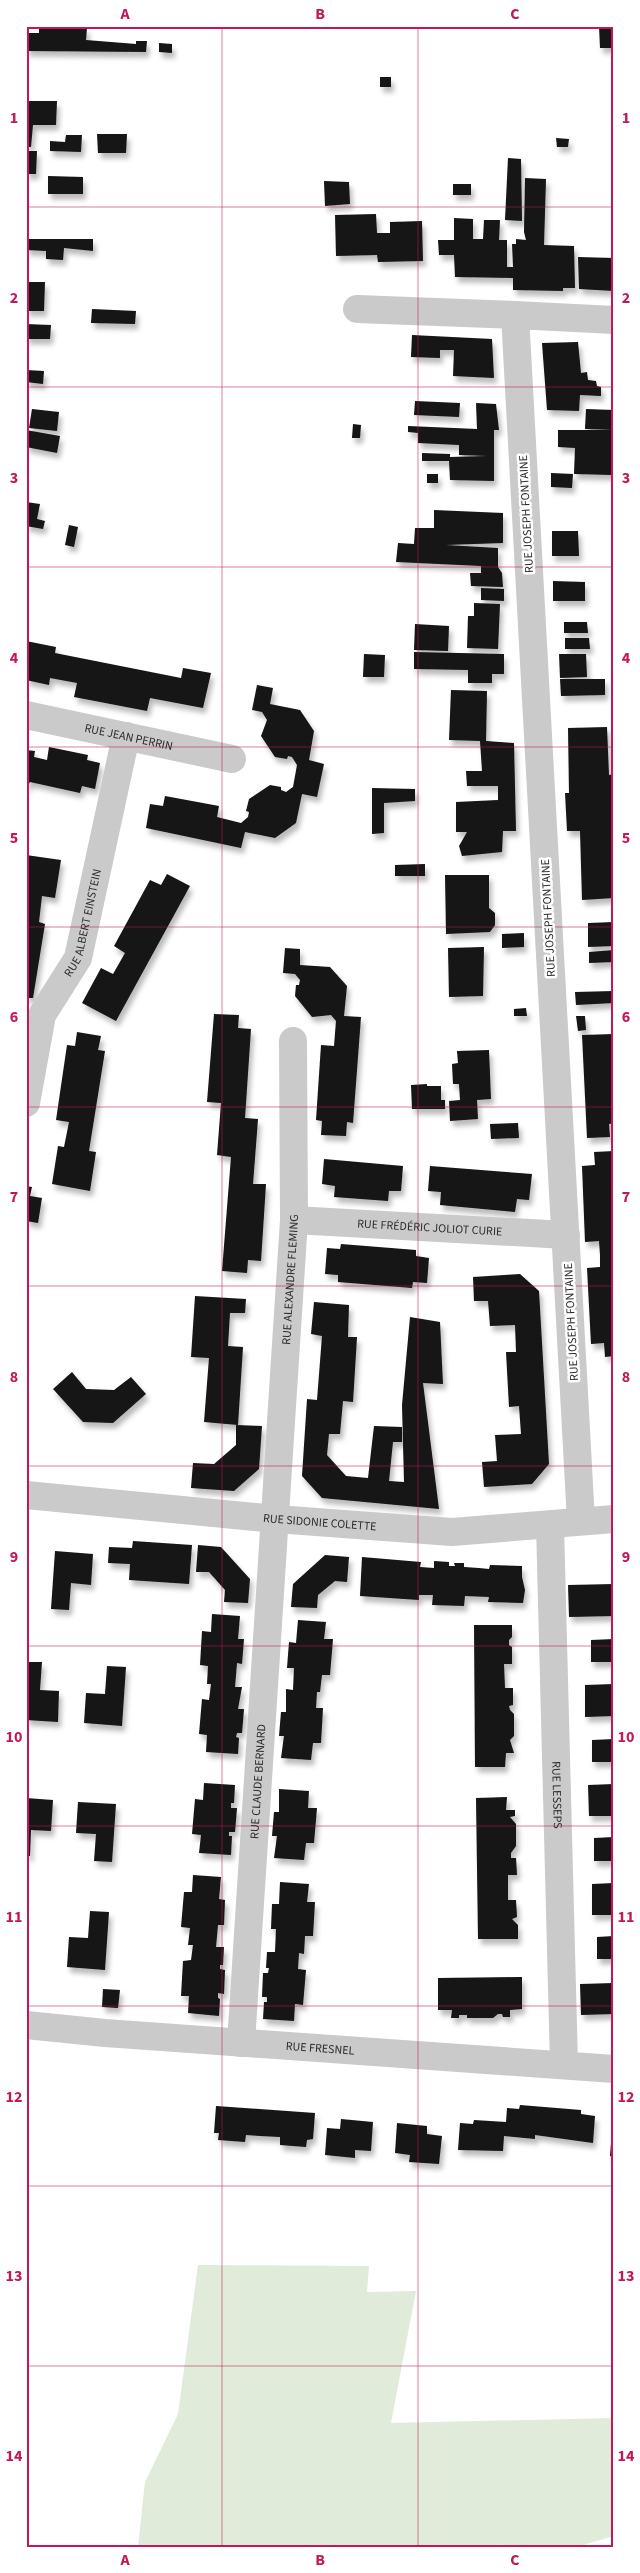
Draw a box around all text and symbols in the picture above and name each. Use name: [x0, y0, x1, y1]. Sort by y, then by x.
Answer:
text: A: [119, 3, 130, 25]
text: B: [315, 3, 325, 25]
text: C: [510, 3, 520, 25]
text: 1: [10, 107, 18, 129]
text: 1: [622, 107, 630, 129]
text: 2: [10, 287, 18, 309]
text: 2: [622, 287, 630, 309]
street label: RUE JOSEPH FONTAINE: [515, 455, 538, 573]
text: 3: [10, 467, 18, 489]
text: 3: [622, 467, 630, 489]
text: 4: [10, 647, 19, 669]
text: 4: [622, 647, 631, 669]
street label: RUE JEAN PERRIN: [83, 720, 174, 755]
text: 5: [10, 827, 18, 849]
text: 5: [622, 827, 630, 849]
street label: RUE JOSEPH FONTAINE: [537, 859, 560, 977]
street label: RUE ALBERT EINSTEIN: [60, 867, 106, 980]
text: 6: [10, 1006, 18, 1028]
text: 6: [622, 1006, 630, 1028]
text: 7: [10, 1186, 18, 1208]
text: 7: [622, 1186, 630, 1208]
street label: RUE ALEXANDRE FLEMING: [278, 1214, 303, 1345]
street label: RUE FRÉDÉRIC JOLIOT CURIE: [357, 1215, 503, 1240]
street label: RUE JOSEPH FONTAINE: [560, 1263, 583, 1381]
text: 8: [10, 1366, 18, 1388]
text: 8: [622, 1366, 630, 1388]
street label: RUE SIDONIE COLETTE: [262, 1510, 377, 1535]
text: 9: [10, 1546, 18, 1568]
text: 9: [622, 1546, 630, 1568]
street label: RUE CLAUDE BERNARD: [246, 1724, 271, 1840]
text: 10: [6, 1726, 22, 1748]
text: 10: [618, 1726, 634, 1748]
street label: RUE LESSEPS: [547, 1761, 566, 1829]
text: 11: [6, 1906, 22, 1928]
text: 11: [618, 1906, 634, 1928]
street label: RUE FRESNEL: [285, 2038, 355, 2060]
text: 12: [6, 2086, 22, 2108]
text: 12: [618, 2086, 634, 2108]
text: 13: [6, 2265, 22, 2287]
text: 13: [618, 2265, 634, 2287]
text: 14: [6, 2445, 23, 2467]
text: 14: [618, 2445, 635, 2467]
text: A: [119, 2549, 130, 2571]
text: B: [315, 2549, 325, 2571]
text: C: [510, 2549, 520, 2571]

